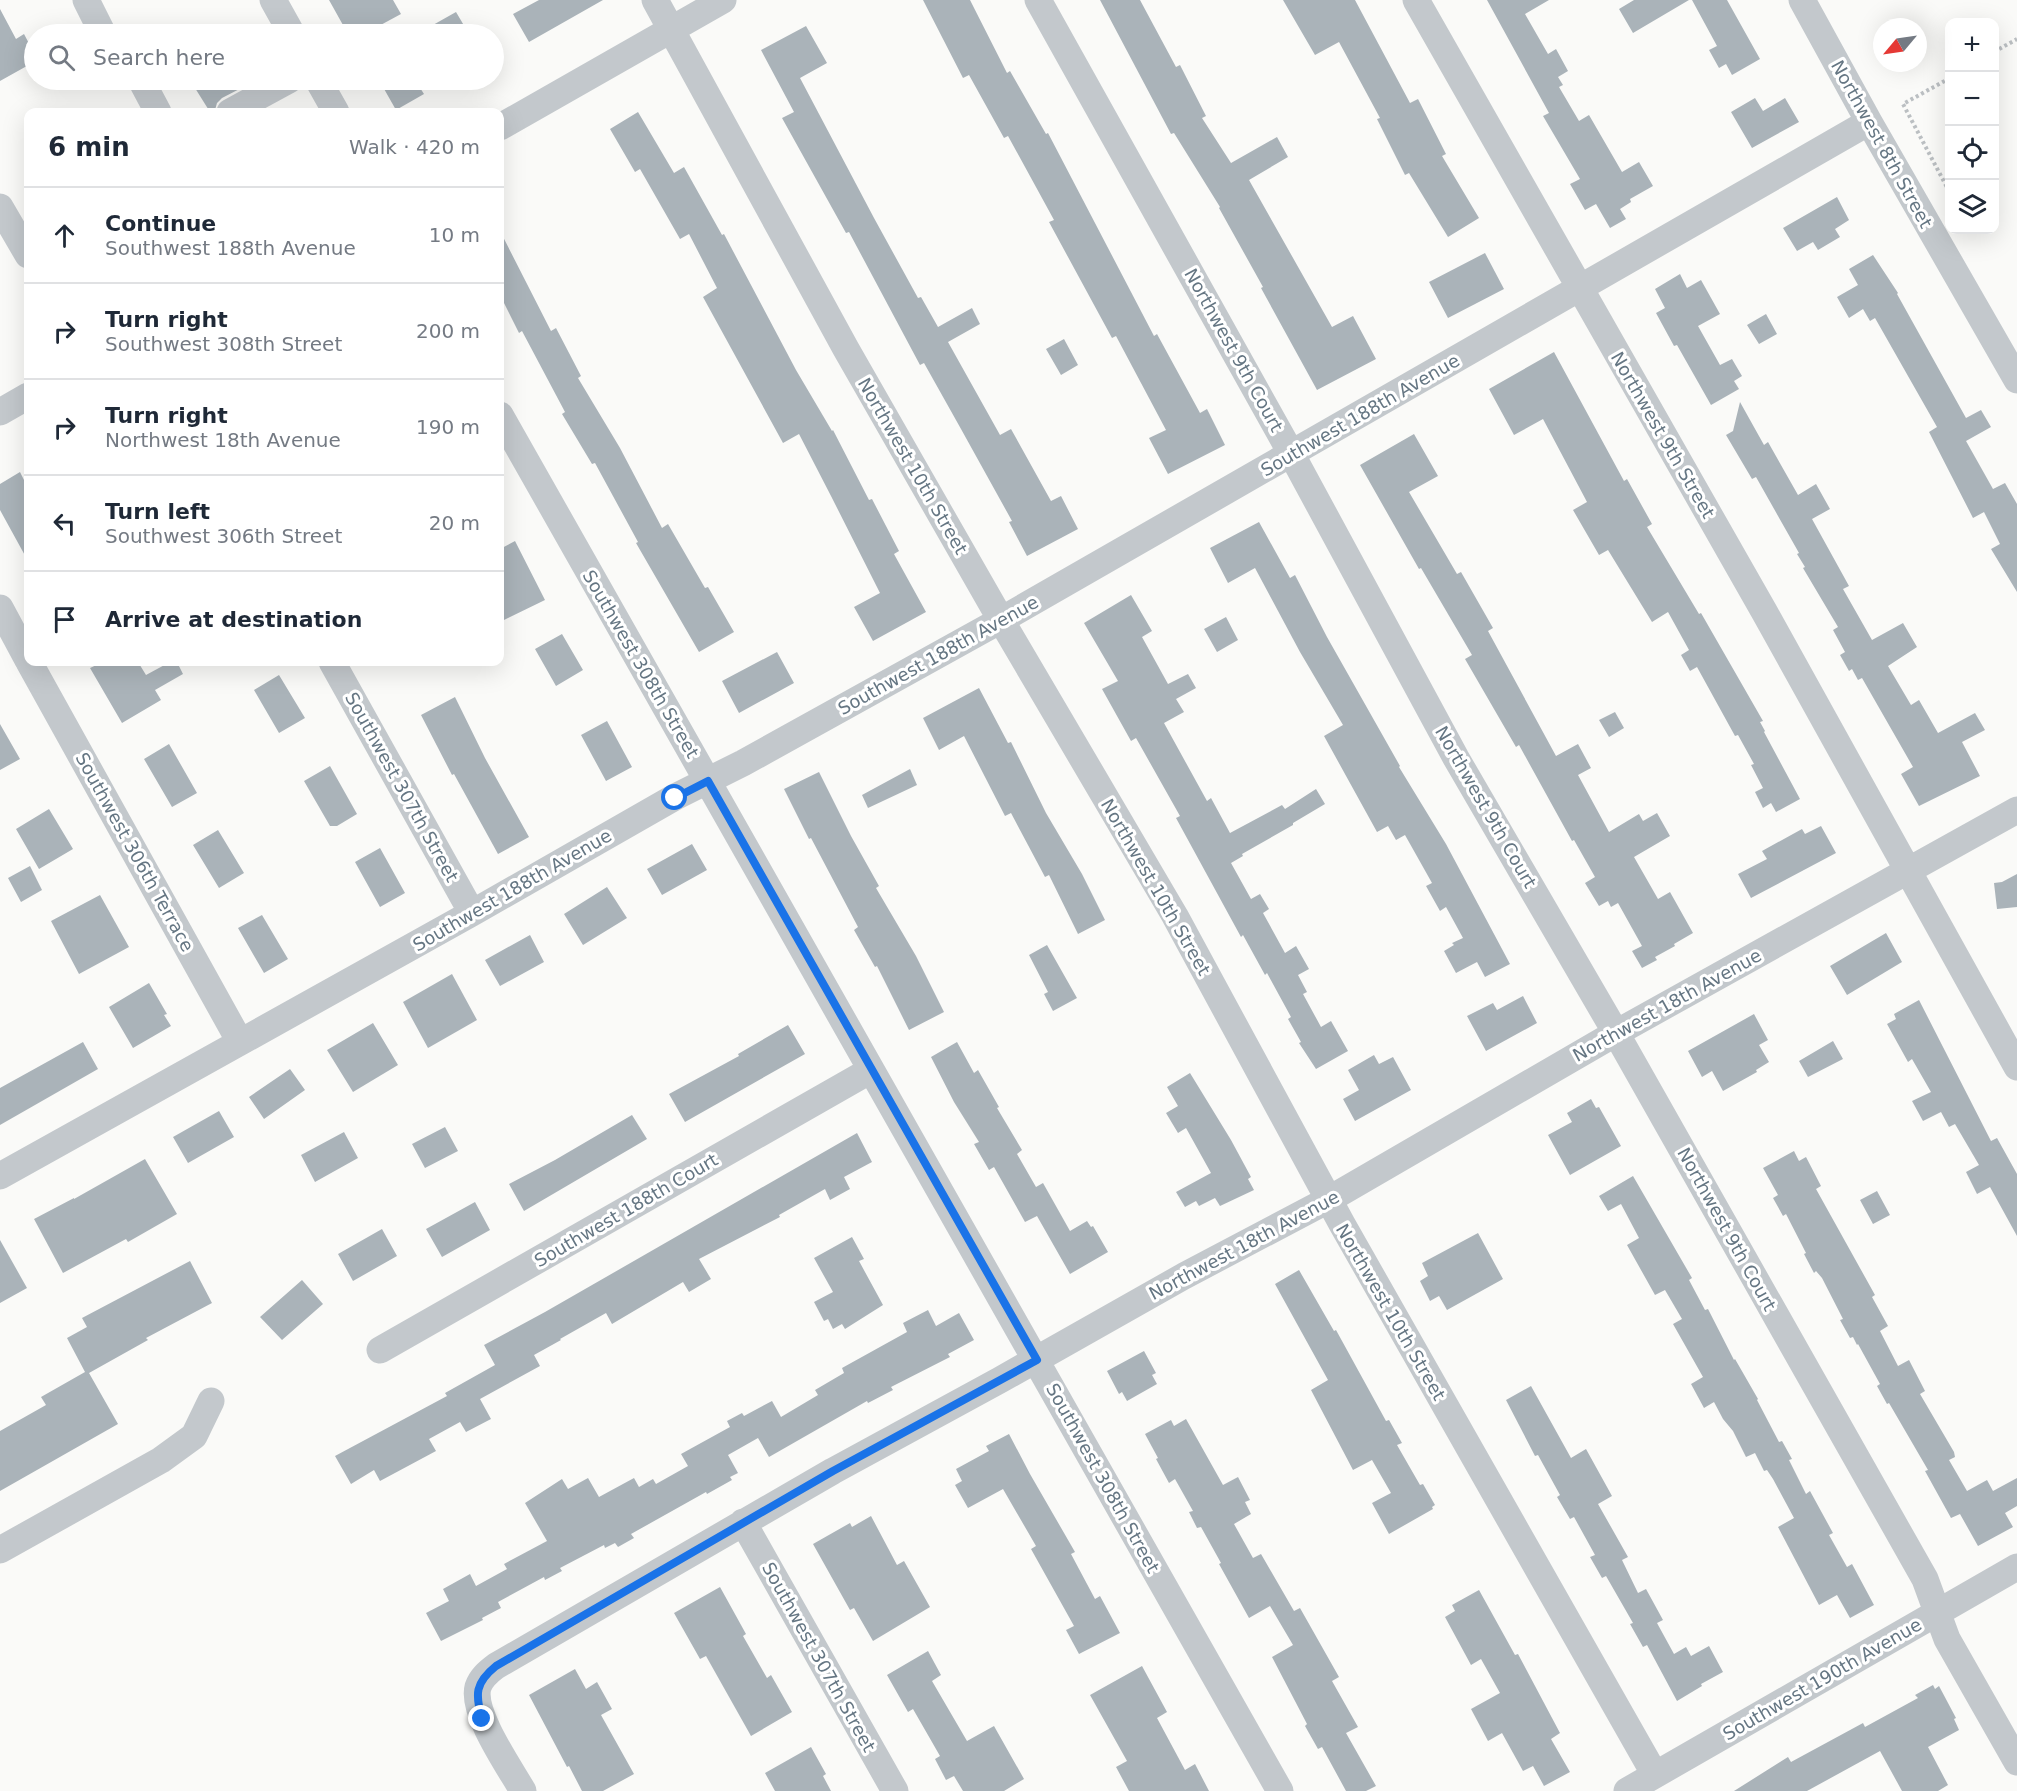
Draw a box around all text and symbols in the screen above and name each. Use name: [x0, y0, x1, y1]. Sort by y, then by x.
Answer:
north arrow: [1873, 18, 1927, 72]
map controls: [1945, 18, 1999, 234]
button: +: [1945, 18, 1999, 72]
search box: [24, 24, 504, 90]
icon: search: [45, 41, 78, 74]
text: Search here: [93, 45, 225, 70]
street label: Northwest 8th Street: [1827, 56, 1937, 232]
button: −: [1945, 72, 1999, 126]
button: locate: [1945, 126, 1999, 180]
text: 6 min: [48, 132, 130, 162]
text: Walk · 420 m: [349, 135, 480, 159]
button: layers: [1945, 180, 1999, 234]
text: Continue: [105, 211, 216, 236]
icon: ahead: [48, 219, 81, 252]
text: 10 m: [429, 223, 480, 247]
text: Southwest 188th Avenue: [105, 236, 356, 260]
street label: Northwest 9th Court: [1180, 265, 1288, 435]
text: Turn right: [105, 307, 228, 332]
icon: right: [48, 315, 81, 348]
text: 200 m: [416, 319, 480, 343]
text: Southwest 308th Street: [105, 332, 342, 356]
street label: Northwest 9th Street: [1607, 348, 1719, 522]
street label: Southwest 188th Avenue: [1257, 349, 1463, 481]
street label: Northwest 10th Street: [854, 374, 972, 558]
text: Turn right: [105, 403, 228, 428]
icon: right: [48, 411, 81, 444]
text: 190 m: [416, 415, 480, 439]
text: Northwest 18th Avenue: [105, 428, 341, 452]
text: Turn left: [105, 499, 210, 524]
icon: left: [48, 507, 81, 540]
text: 20 m: [429, 511, 480, 535]
text: Southwest 306th Street: [105, 524, 342, 548]
street label: Southwest 308th Street: [579, 566, 703, 762]
street label: Southwest 188th Avenue: [834, 591, 1042, 719]
icon: arrive: [48, 603, 81, 636]
text: Arrive at destination: [105, 607, 362, 632]
street label: Southwest 307th Street: [341, 689, 463, 885]
street label: Northwest 9th Court: [1431, 722, 1541, 892]
street label: Southwest 306th Terrace: [71, 749, 199, 955]
route start: [661, 784, 687, 810]
street label: Northwest 10th Street: [1097, 795, 1215, 979]
street label: Southwest 188th Avenue: [409, 824, 615, 956]
street label: Northwest 18th Avenue: [1569, 944, 1765, 1066]
street label: Northwest 9th Court: [1673, 1144, 1781, 1314]
street label: Southwest 188th Court: [531, 1149, 721, 1271]
street label: Northwest 18th Avenue: [1145, 1186, 1343, 1304]
street label: Northwest 10th Street: [1332, 1220, 1450, 1404]
street label: Southwest 308th Street: [1042, 1380, 1164, 1576]
street label: Southwest 307th Street: [758, 1559, 880, 1755]
street label: Southwest 190th Avenue: [1719, 1613, 1925, 1745]
route end: [468, 1705, 494, 1731]

